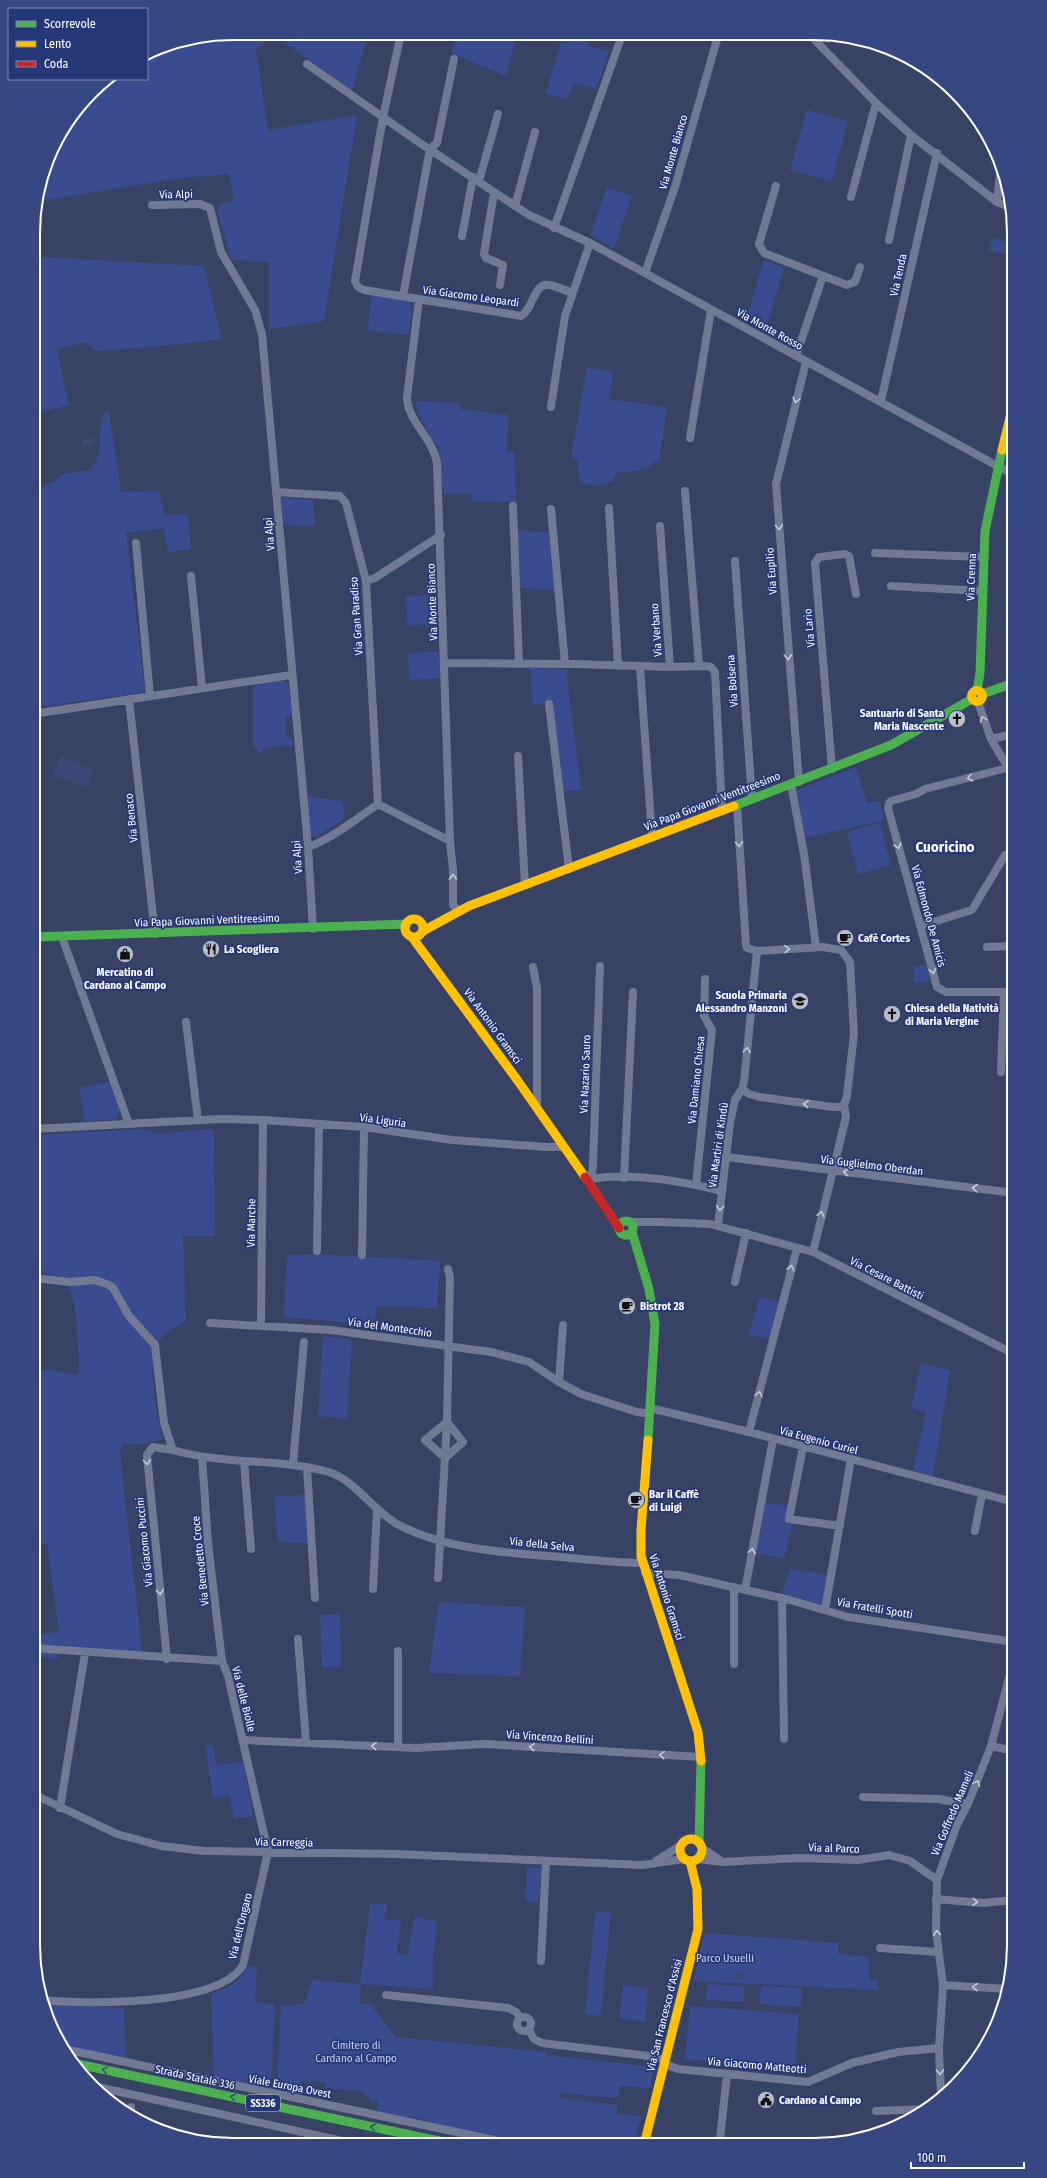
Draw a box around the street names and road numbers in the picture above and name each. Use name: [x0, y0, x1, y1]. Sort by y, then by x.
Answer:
street label: Via Monte Bianco: [657, 113, 690, 191]
street label: Via Alpi: [159, 188, 193, 201]
street label: Via Tenda: [887, 253, 910, 298]
street label: Via Giacomo Leopardi: [422, 283, 520, 310]
street label: Via Monte Rosso: [734, 306, 805, 353]
street label: Via Alpi: [262, 516, 277, 551]
street label: Via Eupilio: [763, 547, 780, 595]
street label: Via Crenna: [964, 553, 979, 601]
street label: Via Monte Bianco: [425, 563, 440, 641]
street label: Via Gran Paradiso: [347, 576, 366, 656]
street label: Via Verbano: [648, 603, 665, 657]
street label: Via Lario: [801, 608, 818, 648]
street label: Via Bolsena: [724, 654, 741, 708]
street label: Via Papa Giovanni Ventitreesimo: [642, 769, 782, 834]
street label: Via Benaco: [122, 793, 141, 843]
street label: Via Alpi: [290, 840, 305, 874]
street label: Via Edmondo De Amicis: [909, 864, 948, 969]
street label: Via Papa Giovanni Ventitreesimo: [134, 911, 280, 930]
street label: Via Antonio Gramsci: [461, 986, 524, 1067]
street label: Via Nazario Sauro: [578, 1034, 593, 1114]
street label: Via Damiano Chiesa: [685, 1035, 708, 1125]
street label: Via Martiri di Kindù: [706, 1101, 731, 1189]
street label: Via Liguria: [359, 1111, 407, 1130]
street label: Via Guglielmo Oberdan: [820, 1153, 924, 1178]
street label: Via Marche: [245, 1198, 258, 1248]
street label: Via Cesare Battisti: [848, 1254, 926, 1303]
street label: Via del Montecchio: [347, 1315, 433, 1340]
street label: Via Eugenio Curiel: [778, 1424, 860, 1457]
street label: Via Giacomo Puccini: [133, 1496, 156, 1587]
street label: Via Benedetto Croce: [189, 1515, 212, 1607]
street label: Via della Selva: [509, 1535, 575, 1554]
street label: Via Antonio Gramsci: [646, 1552, 687, 1642]
street label: Via Fratelli Spotti: [836, 1595, 914, 1622]
street label: Via delle Biolle: [229, 1665, 258, 1733]
street label: Via Vincenzo Bellini: [506, 1728, 594, 1747]
street label: Via Goffredo Mameli: [929, 1768, 976, 1858]
street label: Via Carreggia: [255, 1835, 313, 1850]
street label: Via al Parco: [808, 1841, 860, 1856]
street label: Via dell'Ongaro: [226, 1891, 255, 1961]
street label: Via San Francesco d'Assisi: [644, 1957, 685, 2073]
street label: Via Giacomo Matteotti: [707, 2055, 807, 2076]
street label: Strada Statale 336: [154, 2063, 236, 2092]
street label: Viale Europa Ovest: [248, 2072, 333, 2101]
road number: SS336: [246, 2095, 280, 2111]

